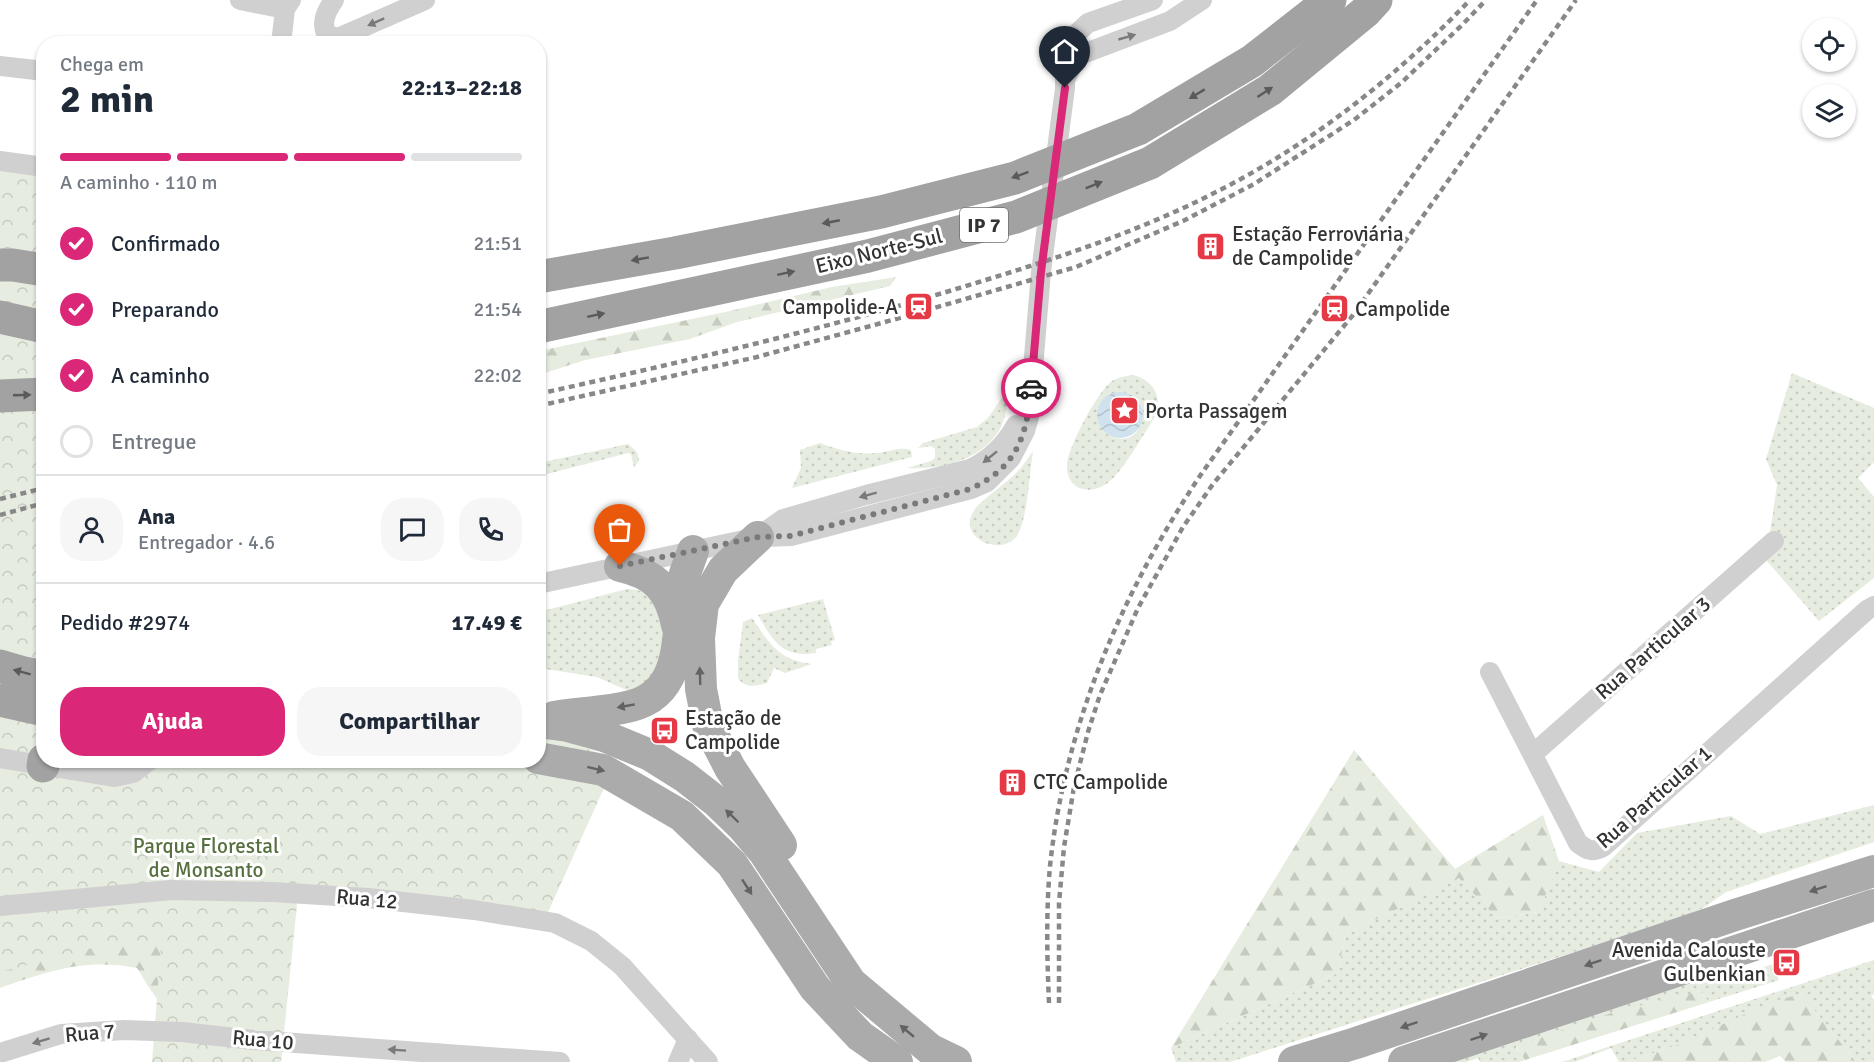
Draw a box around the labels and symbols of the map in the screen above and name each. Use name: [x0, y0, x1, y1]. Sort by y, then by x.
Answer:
one-way arrow: [368, 17, 385, 26]
pin: [1039, 26, 1090, 88]
one-way arrow: [1119, 32, 1137, 41]
one-way arrow: [1257, 87, 1273, 98]
one-way arrow: [1189, 88, 1205, 99]
one-way arrow: [1011, 171, 1029, 180]
one-way arrow: [1085, 180, 1103, 189]
road number: IP 7: [960, 208, 1008, 242]
one-way arrow: [821, 218, 840, 227]
place label: Estação Ferroviária de Campolide: [1232, 221, 1404, 271]
street label: Eixo Norte-Sul: [813, 223, 945, 279]
building icon: Estação Ferroviária de Campolide: [1195, 230, 1227, 262]
one-way arrow: [630, 255, 649, 264]
one-way arrow: [777, 268, 796, 278]
station icon: Campolide-A: [903, 291, 935, 323]
station icon: Campolide: [1318, 293, 1350, 325]
place label: Campolide-A: [782, 294, 898, 320]
place label: Campolide: [1355, 296, 1450, 322]
one-way arrow: [586, 309, 605, 319]
courier: [1001, 358, 1061, 418]
one-way arrow: [12, 390, 31, 400]
place icon: Porta Passagem: [1108, 395, 1140, 427]
place label: Porta Passagem: [1145, 398, 1287, 424]
one-way arrow: [982, 450, 998, 463]
one-way arrow: [859, 491, 877, 500]
pin: [594, 504, 645, 566]
street label: Rua Particular 3: [1590, 591, 1716, 705]
one-way arrow: [12, 667, 30, 676]
one-way arrow: [696, 667, 705, 686]
one-way arrow: [616, 702, 635, 711]
place label: Estação de Campolide: [685, 705, 782, 755]
bus stop icon: Estação de Campolide: [648, 714, 680, 746]
street label: Rua Particular 1: [1591, 740, 1717, 854]
one-way arrow: [587, 765, 605, 775]
building icon: CTC Campolide: [996, 766, 1028, 798]
place label: CTC Campolide: [1033, 769, 1168, 795]
one-way arrow: [725, 810, 739, 824]
park label: Parque Florestal de Monsanto: [133, 833, 279, 883]
one-way arrow: [741, 879, 752, 895]
street label: Rua 12: [335, 883, 399, 915]
one-way arrow: [1809, 884, 1827, 894]
place label: Avenida Calouste Gulbenkian: [1612, 937, 1766, 987]
bus stop icon: Avenida Calouste Gulbenkian: [1771, 946, 1803, 978]
one-way arrow: [1584, 959, 1602, 968]
street label: Rua 7: [64, 1018, 116, 1048]
one-way arrow: [1400, 1021, 1418, 1031]
street label: Rua 10: [231, 1024, 295, 1056]
one-way arrow: [899, 1024, 915, 1037]
one-way arrow: [1470, 1031, 1488, 1041]
one-way arrow: [32, 1036, 50, 1046]
one-way arrow: [387, 1045, 406, 1055]

